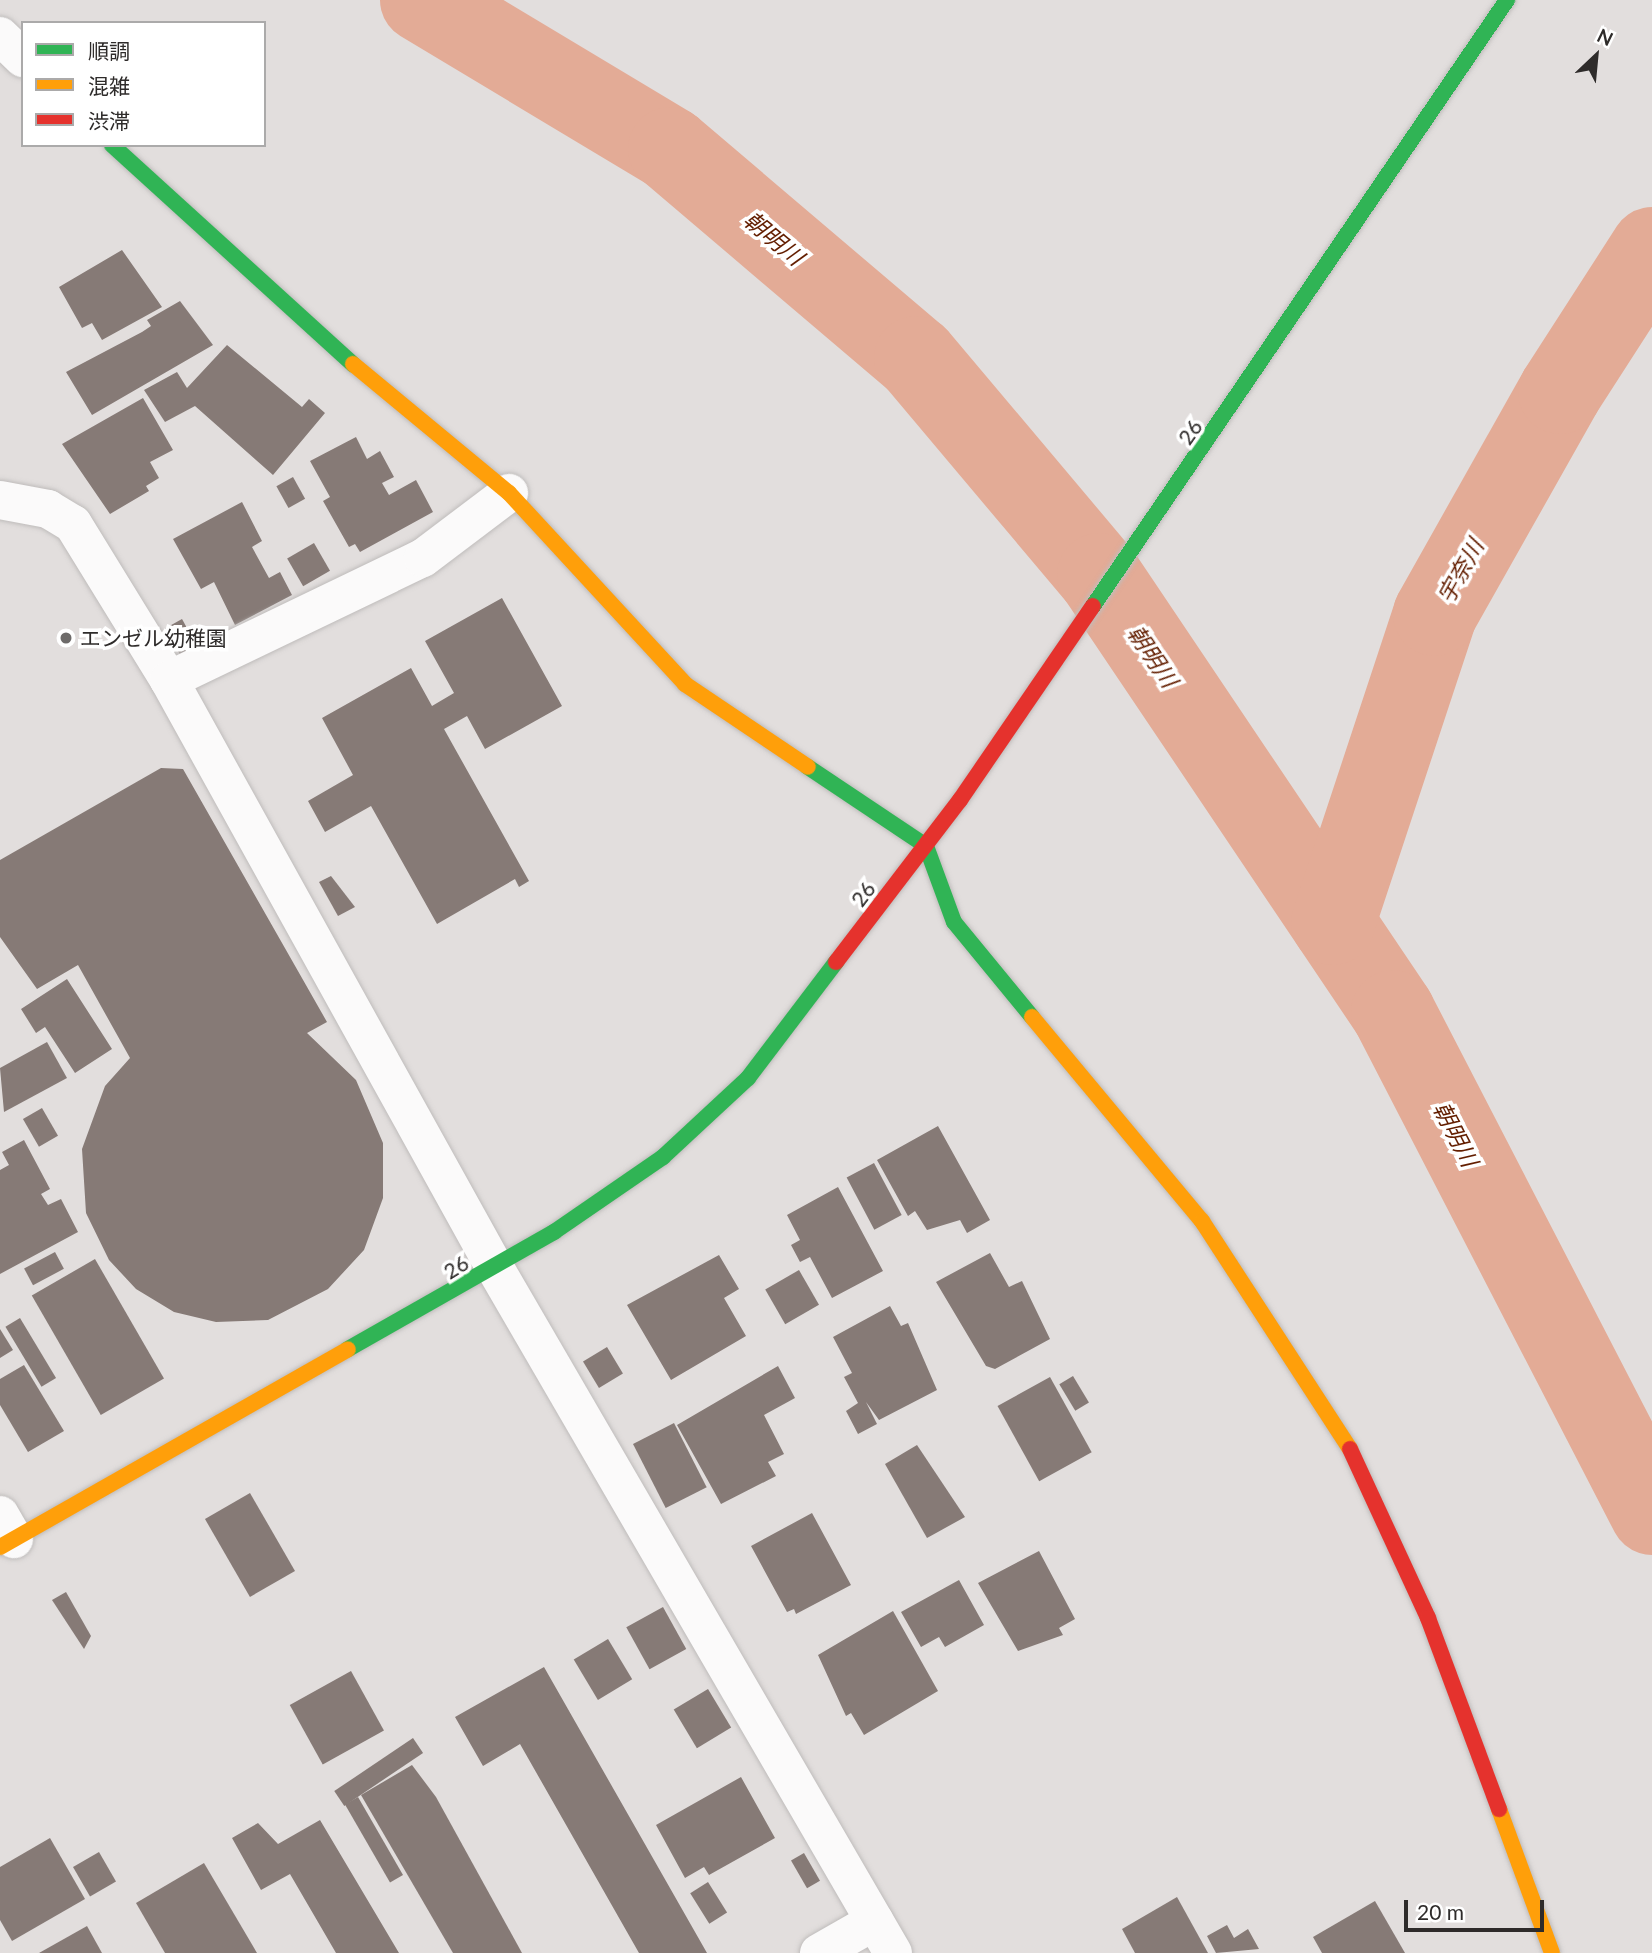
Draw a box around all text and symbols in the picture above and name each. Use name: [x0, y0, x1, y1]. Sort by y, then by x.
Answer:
legend: [21, 21, 266, 147]
north arrow: [1561, 21, 1631, 91]
text: N: [1594, 23, 1617, 50]
text: 順調: [88, 38, 130, 63]
text: 混雑: [88, 73, 130, 98]
text: 渋滞: [88, 108, 130, 133]
water label: 朝明川: [739, 205, 809, 271]
street label: 26: [1173, 415, 1207, 449]
water label: 宇奈川: [1431, 534, 1489, 608]
water label: 朝明川: [1122, 620, 1184, 692]
place label: エンゼル幼稚園: [80, 625, 227, 651]
marker: エンゼル幼稚園: [58, 630, 74, 646]
street label: 26: [846, 877, 880, 911]
water label: 朝明川: [1428, 1097, 1484, 1171]
street label: 26: [439, 1250, 473, 1284]
scale bar: [1407, 1886, 1547, 1930]
text: 20 m: [1417, 1899, 1464, 1924]

